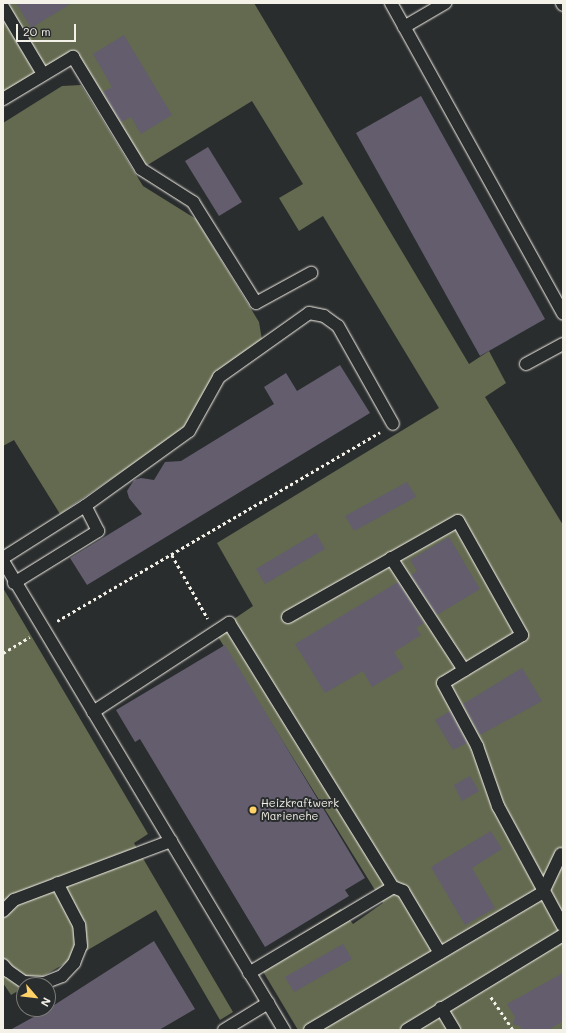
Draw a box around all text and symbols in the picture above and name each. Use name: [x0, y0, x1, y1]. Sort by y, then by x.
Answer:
scale bar: [18, 16, 78, 42]
text: 20 m: [23, 23, 51, 39]
place label: Heizkraftwerk Marienehe: [261, 797, 339, 823]
marker: Heizkraftwerk Marienehe: [248, 805, 258, 815]
north arrow: [16, 977, 56, 1017]
text: N: [38, 995, 55, 1010]

